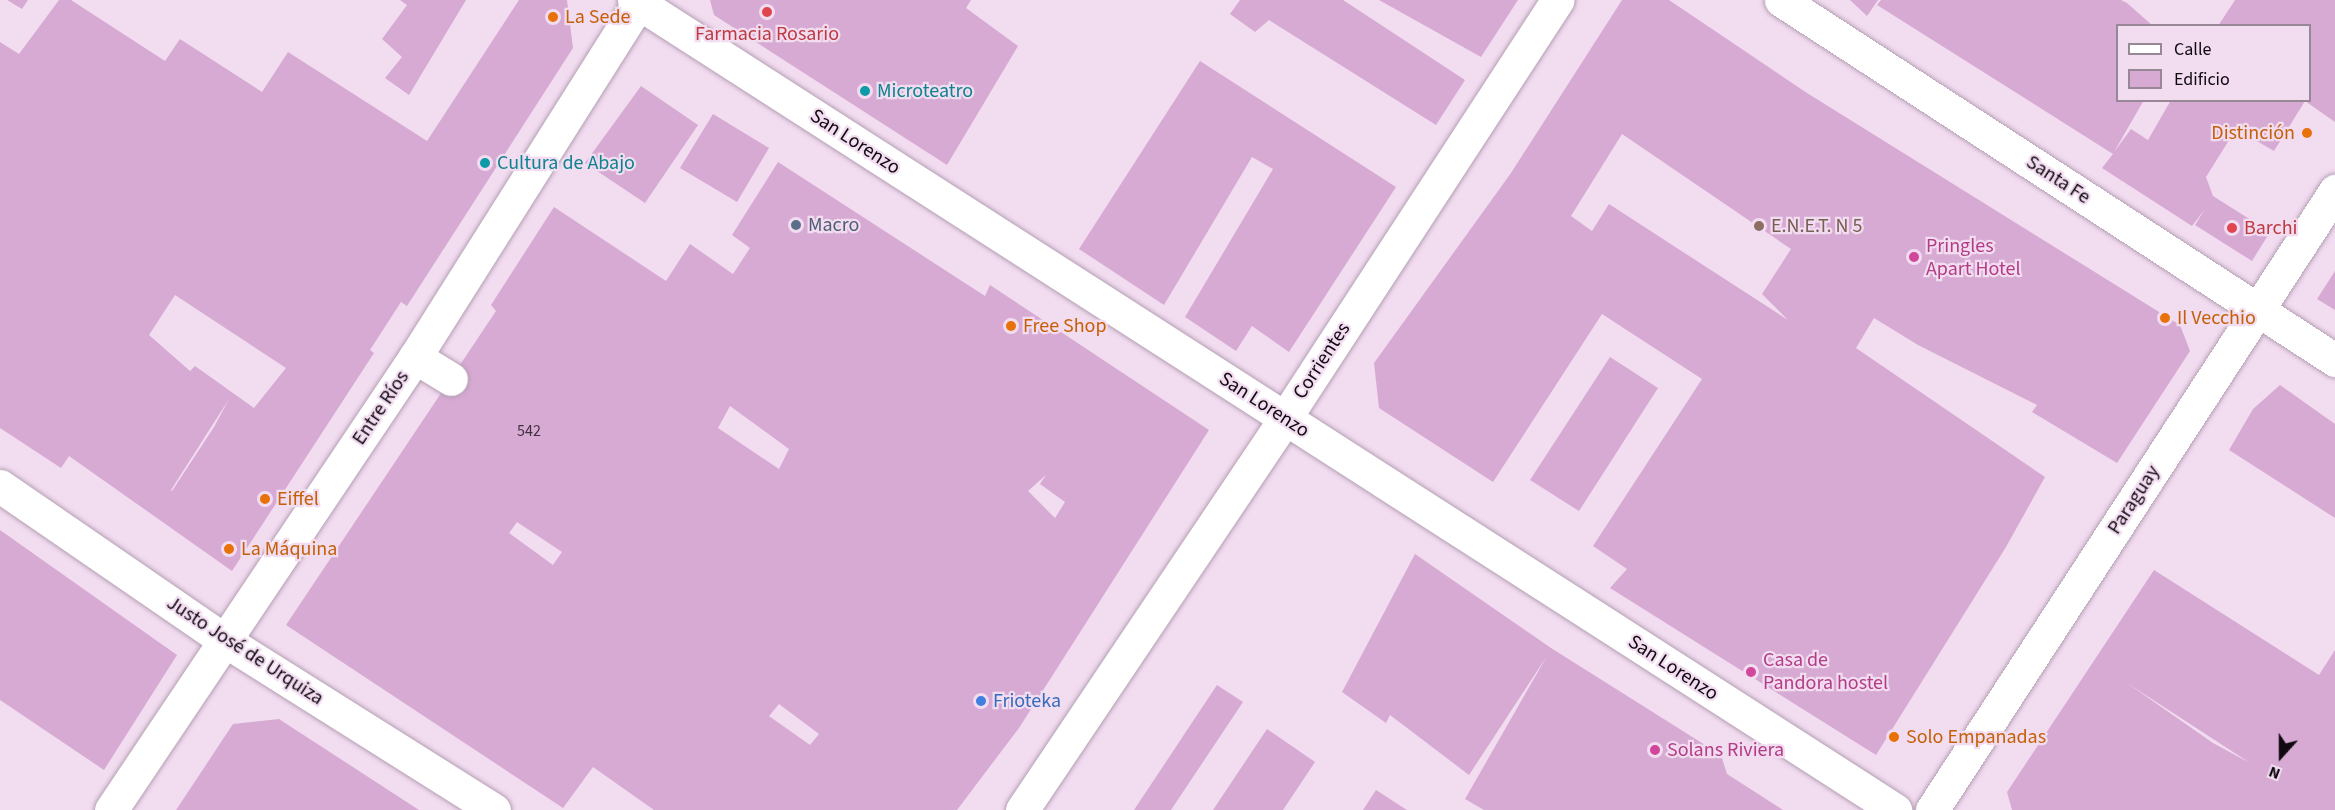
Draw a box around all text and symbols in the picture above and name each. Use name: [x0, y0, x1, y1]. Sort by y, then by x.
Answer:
place label: La Sede: [565, 5, 630, 29]
marker: Farmacia Rosario: [760, 5, 774, 19]
marker: La Sede: [546, 10, 560, 24]
place label: Farmacia Rosario: [695, 22, 839, 46]
legend: [2116, 24, 2311, 102]
text: Calle: [2174, 37, 2211, 62]
text: Edificio: [2174, 67, 2230, 92]
place label: Microteatro: [877, 79, 973, 103]
marker: Microteatro: [858, 84, 872, 98]
street label: San Lorenzo: [805, 104, 905, 180]
place label: Distinción: [2211, 121, 2295, 145]
marker: Distinción: [2300, 126, 2314, 140]
street label: Santa Fe: [2021, 150, 2095, 210]
place label: Cultura de Abajo: [497, 151, 635, 175]
marker: Cultura de Abajo: [478, 156, 492, 170]
place label: Macro: [808, 213, 859, 237]
place label: E.N.E.T. N 5: [1771, 214, 1862, 238]
place label: Barchi: [2244, 216, 2297, 240]
marker: Macro: [789, 218, 803, 232]
marker: E.N.E.T. N 5: [1752, 219, 1766, 233]
marker: Barchi: [2225, 221, 2239, 235]
place label: Pringles Apart Hotel: [1926, 234, 2021, 281]
marker: Pringles Apart Hotel: [1907, 250, 1921, 264]
place label: Il Vecchio: [2177, 306, 2256, 330]
marker: Il Vecchio: [2158, 311, 2172, 325]
place label: Free Shop: [1023, 314, 1107, 338]
street label: Corrientes: [1288, 318, 1356, 404]
marker: Free Shop: [1004, 319, 1018, 333]
street label: Entre Ríos: [347, 366, 415, 450]
street label: San Lorenzo: [1214, 367, 1314, 443]
house number: 542: [517, 421, 541, 441]
street label: Paraguay: [2103, 461, 2165, 539]
place label: Eiffel: [277, 487, 319, 511]
marker: Eiffel: [258, 492, 272, 506]
place label: La Máquina: [241, 537, 337, 561]
marker: La Máquina: [222, 542, 236, 556]
street label: Justo José de Urquiza: [162, 591, 328, 711]
street label: San Lorenzo: [1623, 630, 1723, 706]
place label: Casa de Pandora hostel: [1763, 648, 1888, 695]
marker: Casa de Pandora hostel: [1744, 665, 1758, 679]
place label: Frioteka: [993, 689, 1061, 713]
marker: Frioteka: [974, 694, 988, 708]
place label: Solo Empanadas: [1906, 725, 2046, 749]
north arrow: [2251, 726, 2311, 786]
marker: Solo Empanadas: [1887, 730, 1901, 744]
place label: Solans Riviera: [1667, 738, 1784, 762]
marker: Solans Riviera: [1648, 743, 1662, 757]
text: N: [2266, 761, 2283, 785]

